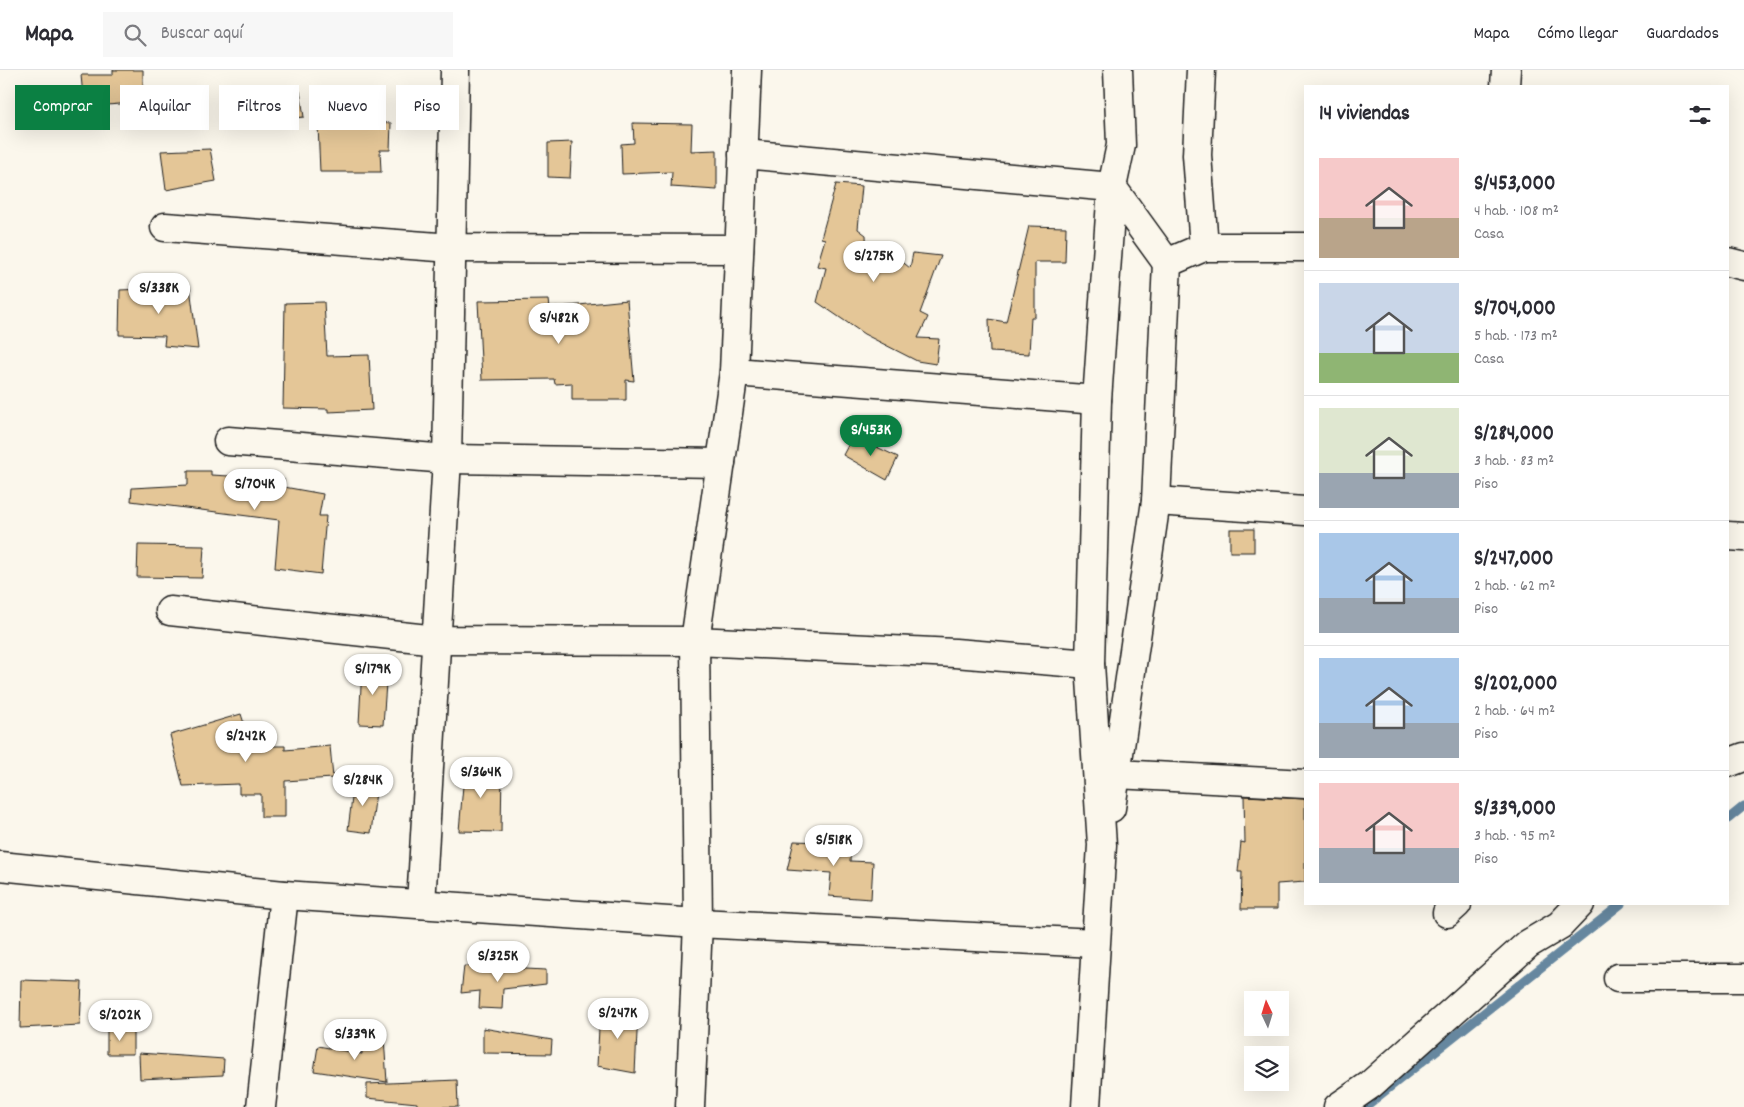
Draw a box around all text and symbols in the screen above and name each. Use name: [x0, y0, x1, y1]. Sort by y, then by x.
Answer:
search box: [103, 12, 453, 57]
text: Mapa: [25, 18, 73, 52]
icon: search: [121, 21, 149, 49]
text: Buscar aquí: [161, 21, 243, 48]
text: Mapa: [1473, 22, 1509, 47]
text: Cómo llegar: [1537, 22, 1618, 47]
text: Guardados: [1646, 22, 1719, 47]
chip: Comprar: [15, 85, 110, 130]
chip: Alquilar: [120, 85, 209, 130]
chip: Filtros: [219, 85, 299, 130]
chip: Nuevo: [309, 85, 386, 130]
chip: Piso: [396, 85, 459, 130]
text: 14 viviendas: [1319, 100, 1410, 130]
icon: filters: [1686, 101, 1714, 129]
text: S/453,000: [1474, 170, 1555, 200]
icon: home: [1359, 178, 1419, 238]
text: 4 hab. · 108 m²: [1474, 200, 1559, 223]
text: Casa: [1474, 223, 1504, 246]
pin: S/275K: [833, 240, 915, 283]
text: S/275K: [854, 245, 894, 268]
pin: S/338K: [118, 272, 200, 315]
text: S/338K: [139, 277, 179, 300]
text: S/704,000: [1474, 295, 1556, 325]
pin: S/482K: [518, 302, 600, 345]
icon: home: [1359, 303, 1419, 363]
text: S/482K: [539, 307, 579, 330]
text: 5 hab. · 173 m²: [1474, 325, 1558, 348]
text: Casa: [1474, 348, 1504, 371]
pin: S/453K: [830, 414, 912, 457]
text: S/453K: [851, 419, 891, 442]
text: S/284,000: [1474, 420, 1554, 450]
icon: home: [1359, 428, 1419, 488]
text: 3 hab. · 83 m²: [1474, 450, 1554, 473]
pin: S/704K: [214, 468, 296, 511]
text: S/704K: [235, 473, 275, 496]
text: Piso: [1474, 473, 1498, 496]
text: S/247,000: [1474, 545, 1554, 575]
icon: home: [1359, 553, 1419, 613]
text: 2 hab. · 62 m²: [1474, 575, 1555, 598]
text: Piso: [1474, 598, 1498, 621]
pin: S/179K: [332, 654, 414, 696]
text: S/179K: [355, 658, 391, 681]
text: S/202,000: [1474, 670, 1557, 700]
icon: home: [1359, 678, 1419, 738]
text: 2 hab. · 64 m²: [1474, 700, 1555, 723]
pin: S/242K: [205, 720, 287, 763]
text: Piso: [1474, 723, 1498, 746]
text: S/242K: [226, 725, 266, 748]
pin: S/364K: [440, 756, 522, 799]
text: S/364K: [461, 761, 501, 784]
pin: S/284K: [322, 764, 404, 807]
text: S/284K: [343, 769, 383, 792]
text: S/339,000: [1474, 795, 1556, 825]
icon: home: [1359, 803, 1419, 863]
pin: S/518K: [793, 824, 875, 867]
text: 3 hab. · 95 m²: [1474, 825, 1555, 848]
text: S/518K: [816, 829, 852, 852]
text: Piso: [1474, 848, 1498, 871]
pin: S/325K: [457, 940, 539, 983]
text: S/325K: [478, 945, 518, 968]
north arrow: [1244, 991, 1289, 1036]
map controls: [1244, 991, 1289, 1091]
pin: S/247K: [577, 998, 659, 1040]
pin: S/202K: [79, 1000, 161, 1042]
text: S/247K: [599, 1002, 637, 1025]
text: S/202K: [99, 1004, 141, 1027]
pin: S/339K: [314, 1018, 396, 1061]
text: S/339K: [335, 1023, 375, 1046]
button: layers: [1244, 1046, 1289, 1091]

